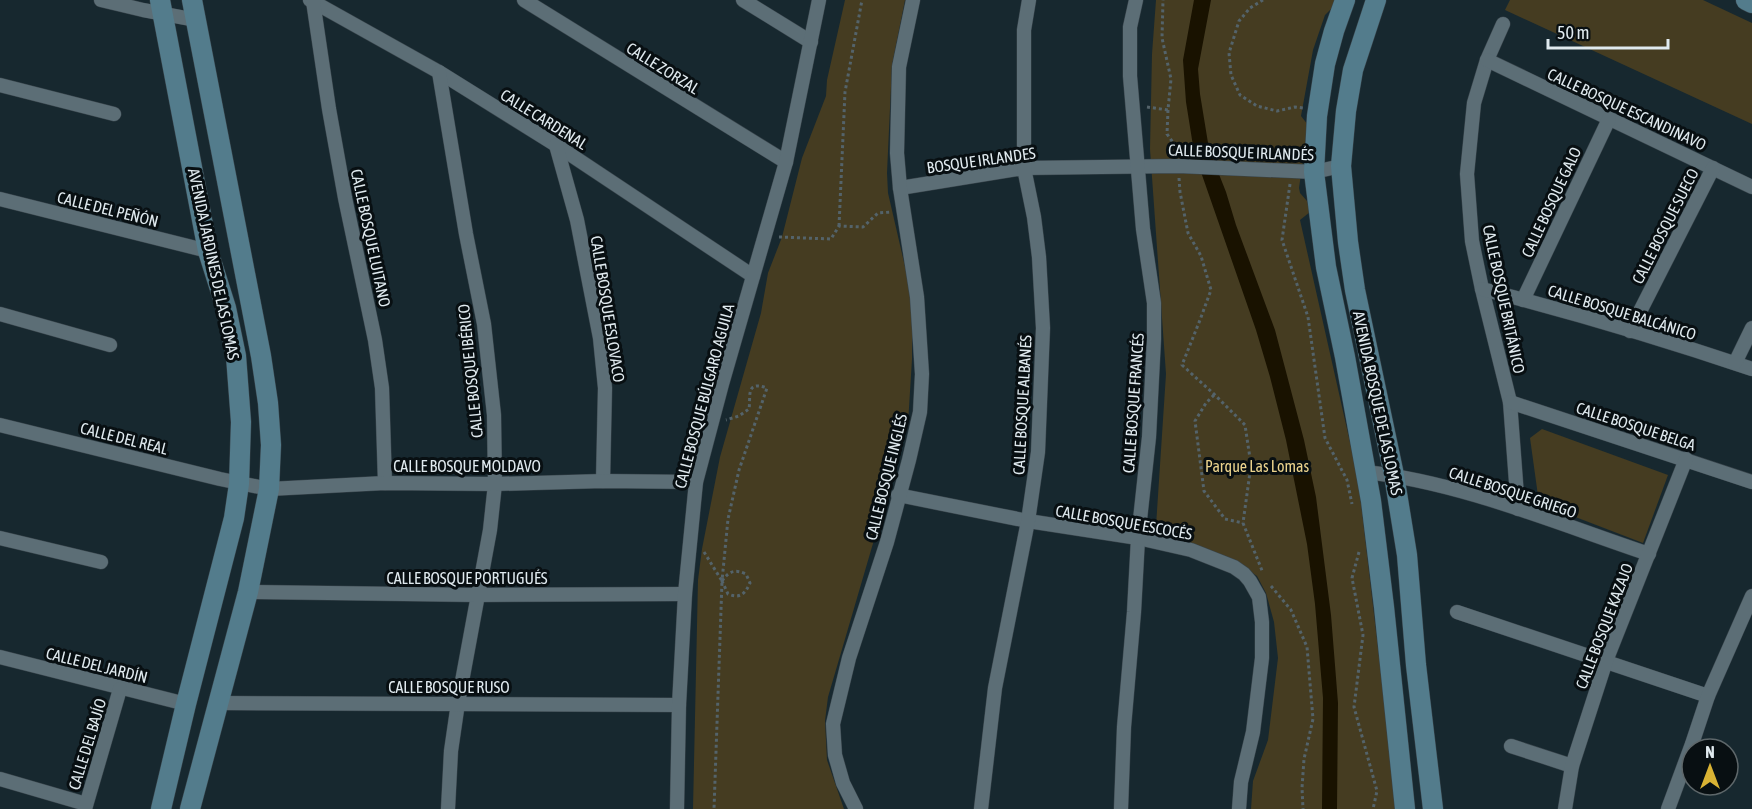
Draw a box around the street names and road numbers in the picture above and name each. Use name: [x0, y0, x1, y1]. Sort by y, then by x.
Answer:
street label: CALLE ZORZAL: [623, 39, 703, 98]
street label: CALLE BOSQUE ESCANDINAVO: [1545, 64, 1709, 154]
street label: CALLE CARDENAL: [497, 85, 591, 153]
street label: CALLE BOSQUE IRLANDÉS: [1168, 140, 1315, 164]
street label: BOSQUE IRLANDES: [926, 143, 1037, 177]
street label: CALLE BOSQUE GALO: [1518, 144, 1584, 260]
street label: CALLE BOSQUE SUECO: [1628, 165, 1702, 287]
street label: AVENIDA JARDINES DE LAS LOMAS: [185, 167, 243, 362]
street label: CALLE BOSQUE LUITANO: [348, 167, 394, 309]
street label: CALLE DEL PEÑÓN: [56, 188, 160, 230]
street label: CALLE BOSQUE BRITÁNICO: [1479, 223, 1529, 375]
street label: CALLE BOSQUE ESLOVACO: [588, 234, 628, 384]
street label: CALLE BOSQUE BALCÁNICO: [1546, 281, 1698, 343]
street label: CALLE BOSQUE BÚLGARO AGUILA: [671, 302, 737, 490]
street label: CALLE BOSQUE IBÉRICO: [454, 303, 486, 439]
street label: AVENIDA BOSQUE DE LAS LOMAS: [1350, 309, 1406, 497]
street label: CALLE BOSQUE FRANCÉS: [1119, 332, 1147, 474]
street label: CALLE BOSQUE ALBANÉS: [1009, 334, 1035, 476]
street label: CALLE BOSQUE BELGA: [1574, 398, 1698, 454]
street label: CALLE BOSQUE INGLÉS: [862, 412, 910, 542]
street label: CALLE DEL REAL: [78, 418, 170, 458]
street label: CALLE BOSQUE MOLDAVO: [393, 457, 541, 475]
street label: CALLE BOSQUE GRIEGO: [1447, 463, 1579, 521]
street label: CALLE BOSQUE ESCOCÉS: [1054, 501, 1194, 543]
street label: CALLE BOSQUE KAZAJO: [1572, 561, 1636, 691]
street label: CALLE BOSQUE PORTUGUÉS: [387, 569, 548, 587]
street label: CALLE DEL JARDÍN: [44, 644, 150, 686]
street label: CALLE BOSQUE RUSO: [388, 678, 510, 696]
street label: CALLE DEL BAJÍO: [65, 696, 109, 792]

